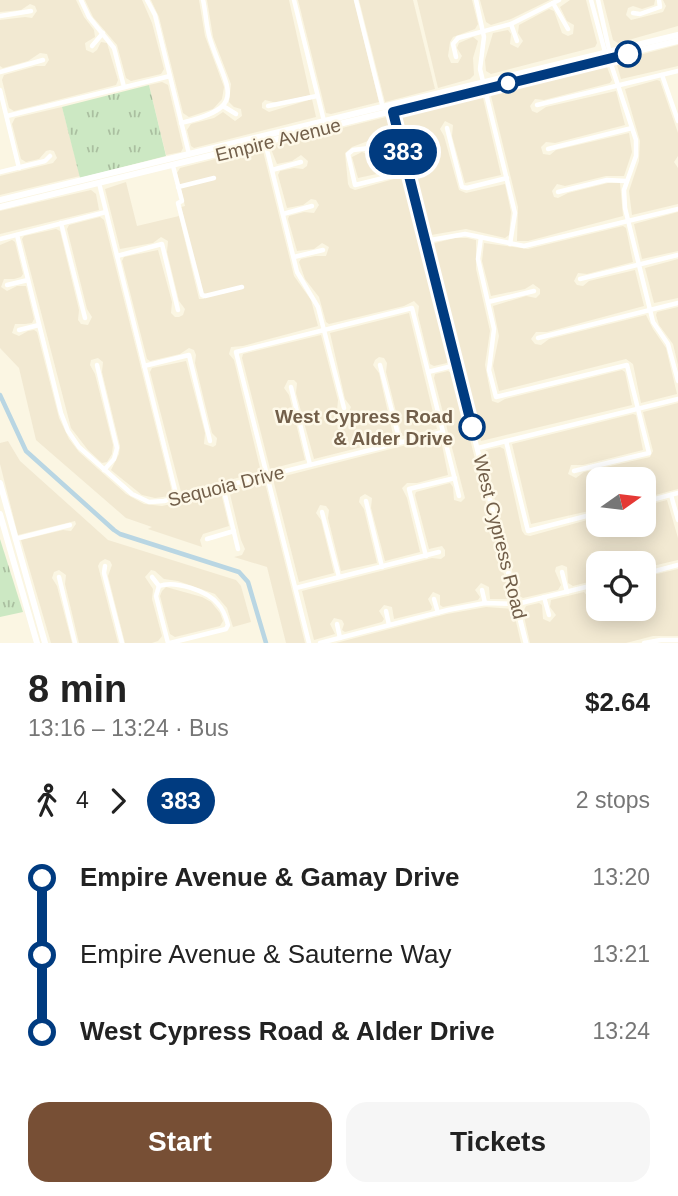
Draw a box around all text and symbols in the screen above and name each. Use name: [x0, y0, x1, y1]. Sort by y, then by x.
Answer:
unlabelled marker: [615, 41, 641, 67]
unlabelled marker: [498, 73, 518, 93]
street label: Empire Avenue: [213, 114, 343, 166]
line badge: 383: [363, 129, 443, 175]
text: 383: [383, 138, 423, 165]
place label: West Cypress Road & Alder Drive: [275, 406, 453, 449]
marker: West Cypress Road & Alder Drive: [459, 414, 485, 440]
street label: West Cypress Road: [469, 453, 531, 621]
street label: Sequoia Drive: [166, 461, 286, 511]
north arrow: [586, 467, 656, 537]
map controls: [586, 467, 656, 621]
button: locate: [586, 551, 656, 621]
text: 8 min: [28, 668, 127, 710]
text: $2.64: [585, 687, 650, 717]
text: 13:16 – 13:24 · Bus: [28, 715, 229, 741]
icon: walk: [28, 782, 66, 820]
icon: forward: [99, 782, 137, 820]
text: 4: [76, 787, 89, 813]
text: 383: [161, 787, 201, 814]
text: 2 stops: [576, 787, 650, 813]
text: Empire Avenue & Gamay Drive: [80, 862, 460, 892]
text: 13:20: [592, 864, 650, 890]
text: Empire Avenue & Sauterne Way: [80, 939, 451, 969]
text: 13:21: [592, 941, 650, 967]
text: West Cypress Road & Alder Drive: [80, 1016, 495, 1046]
text: 13:24: [592, 1018, 650, 1044]
button: Start: [28, 1102, 332, 1182]
button: Tickets: [346, 1102, 650, 1182]

